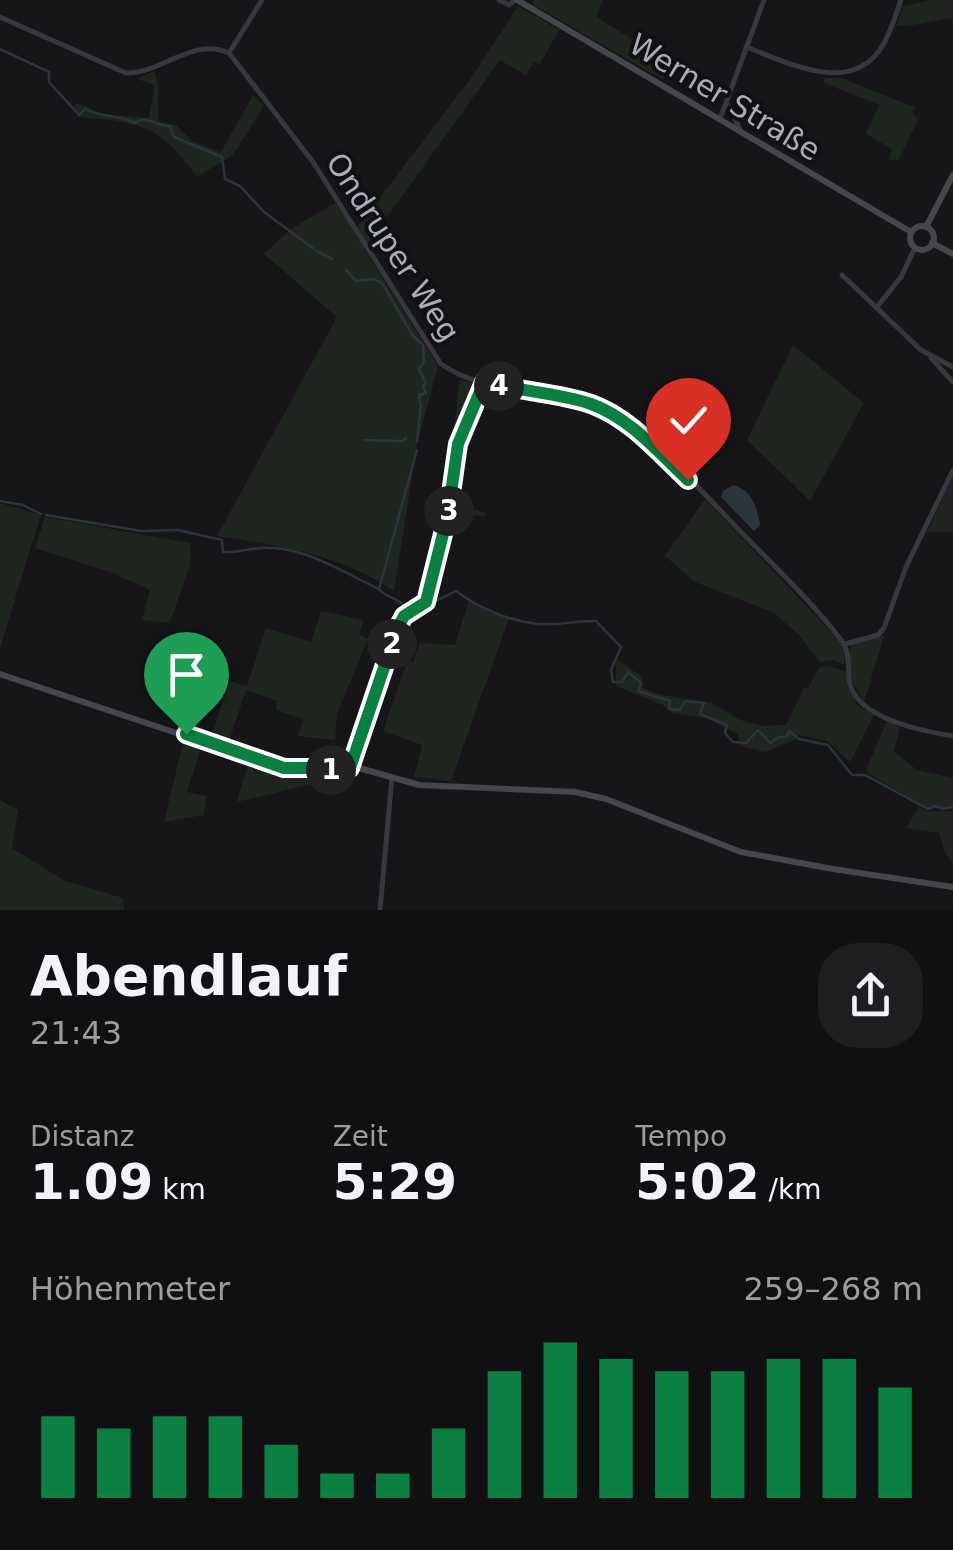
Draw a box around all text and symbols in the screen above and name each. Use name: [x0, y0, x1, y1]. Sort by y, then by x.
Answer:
street label: Werner Straße: [623, 26, 827, 168]
street label: Ondruper Weg: [319, 146, 467, 348]
pin: 4: [474, 361, 524, 411]
text: 4: [489, 369, 509, 402]
pin: [646, 378, 731, 481]
icon: check: [661, 393, 716, 448]
pin: 3: [424, 486, 474, 536]
text: 3: [439, 494, 459, 527]
pin: 2: [367, 619, 417, 669]
text: 2: [382, 627, 402, 660]
pin: [144, 632, 229, 735]
icon: arrive: [159, 647, 214, 702]
pin: 1: [306, 745, 356, 795]
text: 1: [321, 753, 341, 786]
button: share: [818, 943, 923, 1048]
text: Abendlauf: [30, 944, 347, 1008]
text: 21:43: [30, 1014, 122, 1052]
text: Distanz: [30, 1120, 135, 1153]
text: Zeit: [333, 1120, 388, 1153]
text: Tempo: [635, 1120, 727, 1153]
text: 1.09: [30, 1153, 153, 1211]
text: 5:29: [333, 1153, 457, 1211]
text: 5:02: [635, 1153, 760, 1211]
text: km: [153, 1173, 206, 1206]
text: /km: [760, 1173, 822, 1206]
text: Höhenmeter: [30, 1270, 230, 1308]
text: 259–268 m: [744, 1270, 923, 1308]

